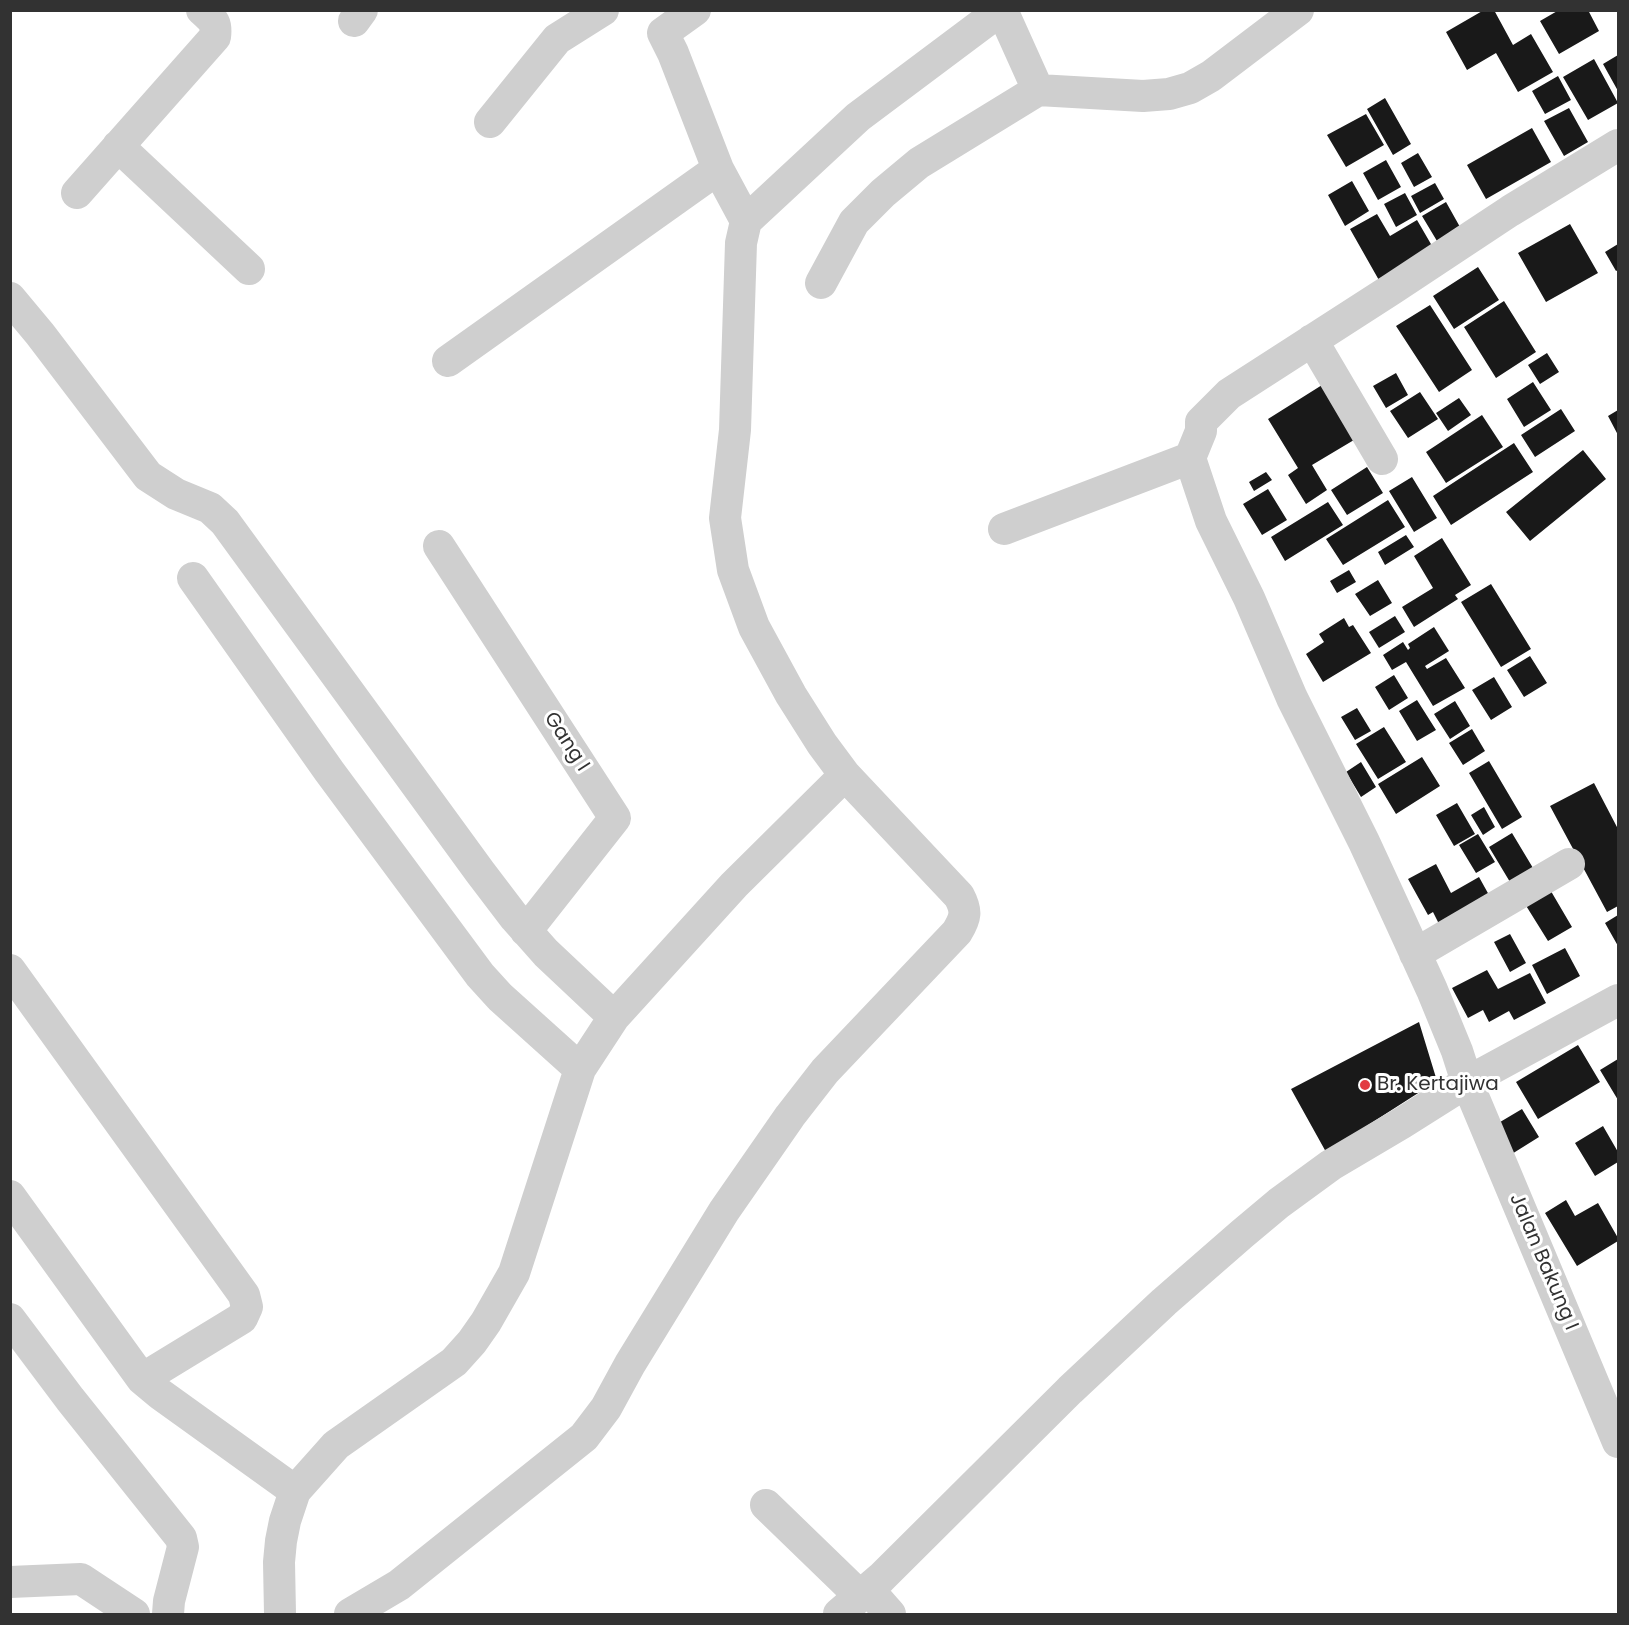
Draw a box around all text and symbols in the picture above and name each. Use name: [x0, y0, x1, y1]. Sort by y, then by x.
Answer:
street label: Gang I: [538, 708, 594, 776]
place label: Br. Kertajiwa: [1377, 1073, 1499, 1097]
marker: Br. Kertajiwa: [1358, 1078, 1372, 1092]
street label: Jalan Bakung I: [1503, 1190, 1583, 1334]

